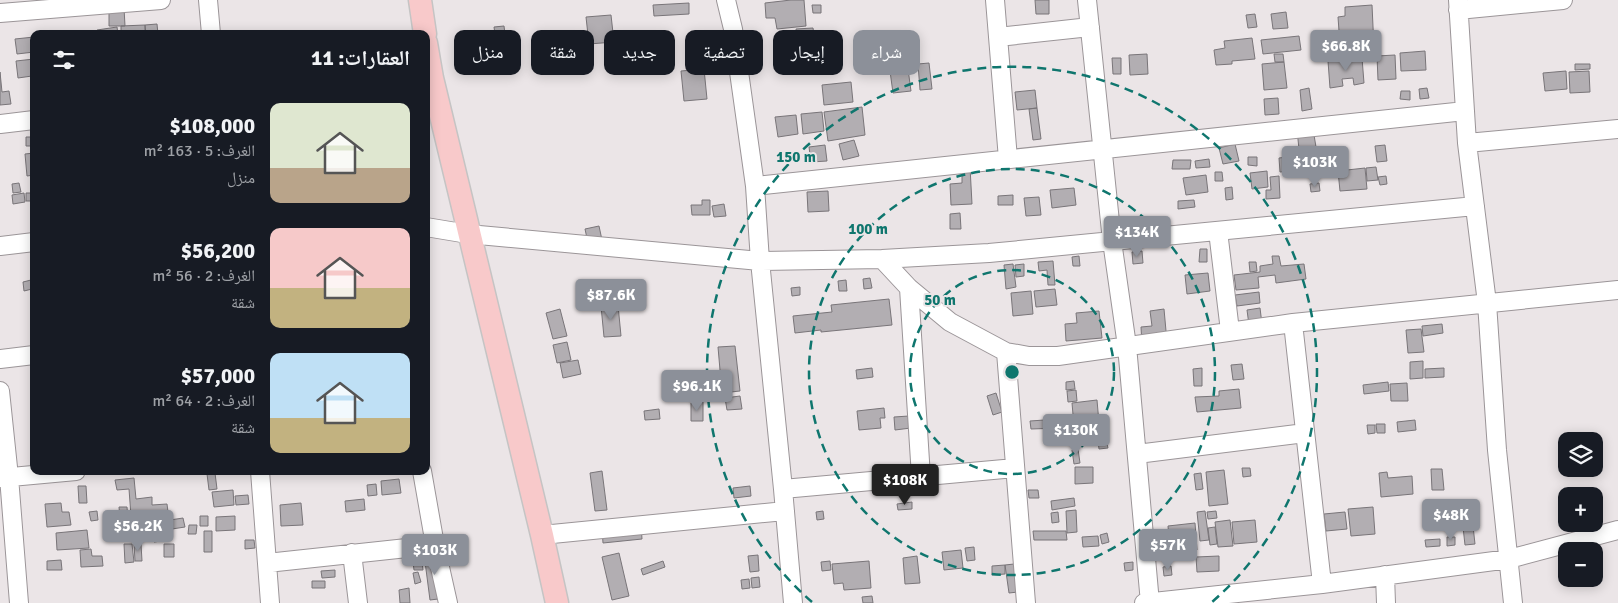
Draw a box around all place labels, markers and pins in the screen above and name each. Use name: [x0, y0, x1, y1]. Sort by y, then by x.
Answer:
pin: $66.8K: [1305, 30, 1387, 72]
pin: $103K: [1280, 146, 1350, 188]
pin: $134K: [1102, 216, 1172, 258]
pin: $87.6K: [570, 278, 652, 321]
centre of rings: [1003, 363, 1021, 381]
pin: $96.1K: [656, 370, 738, 412]
pin: $130K: [1041, 414, 1111, 456]
pin: $108K: [870, 464, 940, 506]
pin: $48K: [1421, 498, 1481, 541]
pin: $56.2K: [97, 510, 179, 552]
pin: $57K: [1138, 528, 1198, 571]
pin: $103K: [400, 534, 470, 576]

